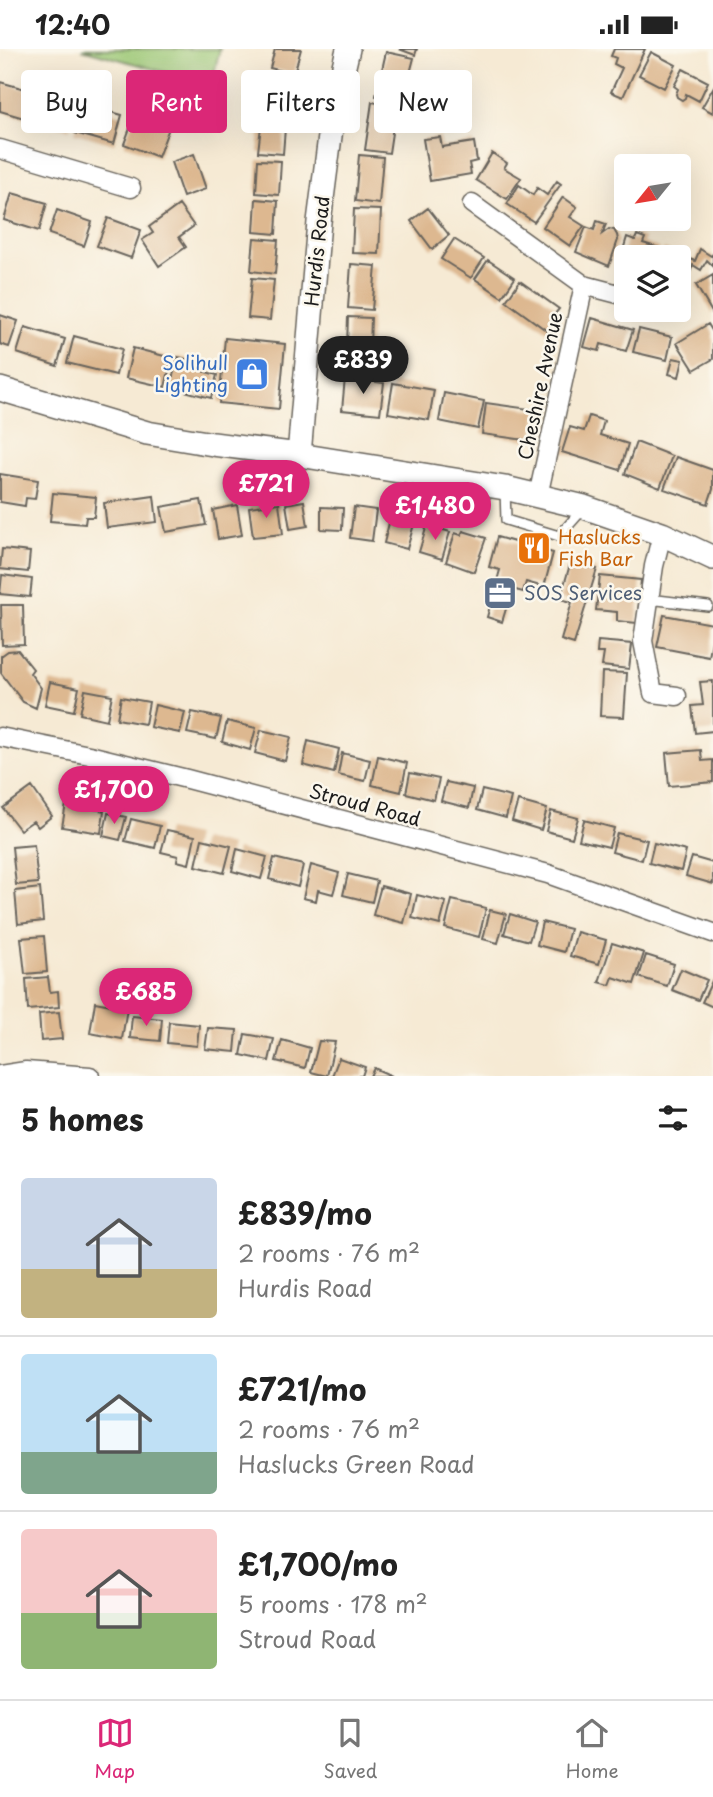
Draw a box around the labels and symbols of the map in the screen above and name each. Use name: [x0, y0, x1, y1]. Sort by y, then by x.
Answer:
north arrow: [614, 154, 691, 231]
street label: Hurdis Road: [296, 194, 336, 308]
street label: Cheshire Avenue: [510, 309, 568, 462]
pin: £839: [322, 337, 404, 396]
place label: Solihull Lighting: [154, 348, 228, 398]
shop icon: Solihull Lighting: [233, 355, 271, 393]
pin: £721: [225, 461, 307, 520]
pin: £1,480: [378, 483, 492, 542]
place label: Haslucks Fish Bar: [558, 522, 641, 572]
restaurant icon: Haslucks Fish Bar: [515, 529, 553, 567]
office icon: SOS Services: [481, 574, 519, 612]
place label: SOS Services: [524, 578, 642, 606]
pin: £1,700: [57, 767, 171, 826]
street label: Stroud Road: [306, 776, 424, 832]
pin: £685: [105, 969, 187, 1028]

